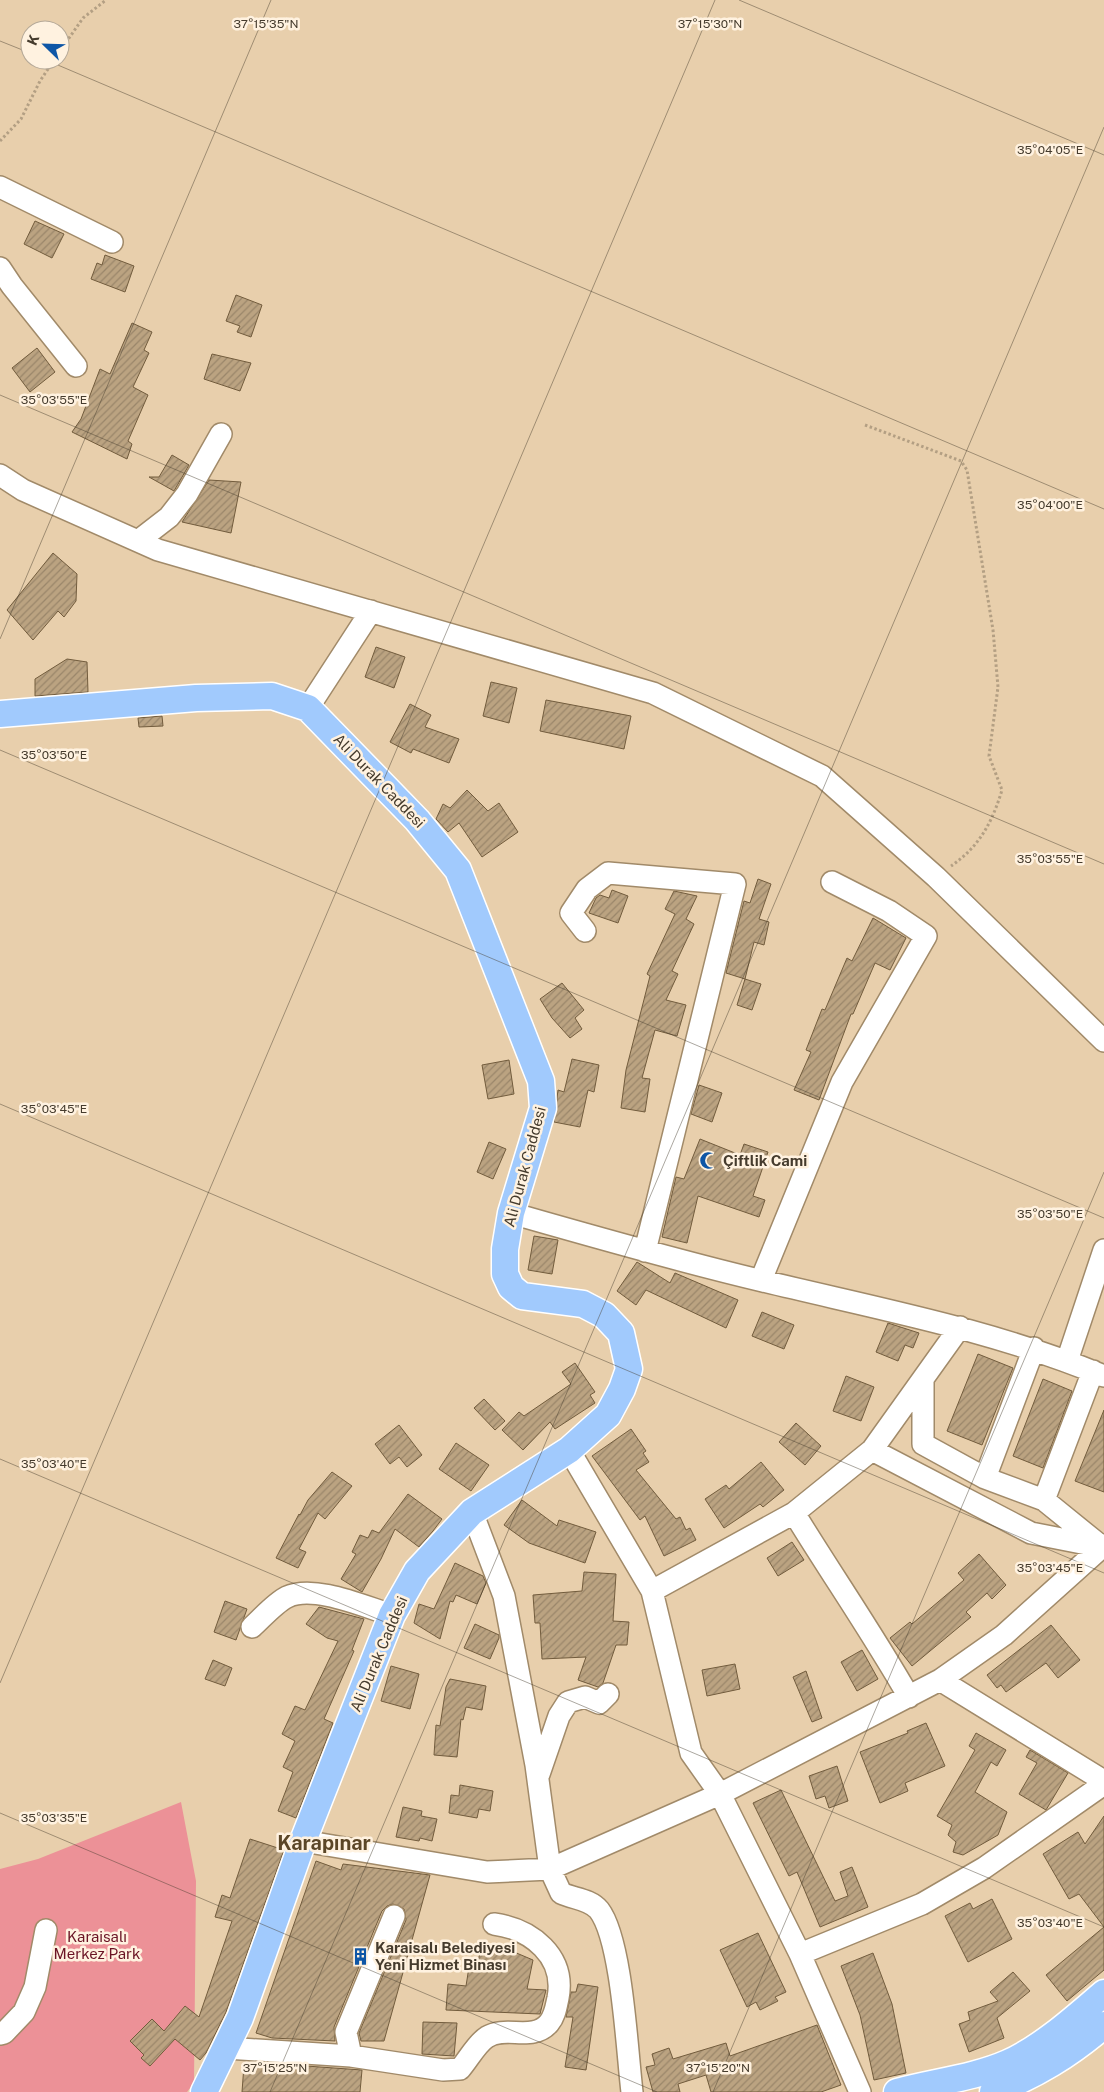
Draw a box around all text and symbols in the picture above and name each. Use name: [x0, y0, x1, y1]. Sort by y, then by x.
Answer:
text: 37°15'35"N: [233, 17, 299, 31]
text: 37°15'30"N: [678, 17, 742, 31]
north arrow: [20, 20, 70, 70]
text: K: [24, 32, 42, 48]
text: 35°04'05"E: [1017, 143, 1083, 157]
text: 35°03'55"E: [21, 393, 87, 407]
text: 35°04'00"E: [1017, 498, 1083, 512]
street label: Ali Durak Caddesi: [330, 730, 428, 831]
text: 35°03'50"E: [21, 748, 87, 762]
text: 35°03'55"E: [1017, 852, 1083, 866]
text: 35°03'45"E: [21, 1102, 87, 1116]
street label: Ali Durak Caddesi: [500, 1105, 549, 1229]
mosque icon: Çiftlik Cami: [699, 1151, 719, 1171]
place label: Çiftlik Cami: [723, 1152, 807, 1169]
text: 35°03'50"E: [1017, 1207, 1083, 1221]
text: 35°03'40"E: [21, 1457, 87, 1471]
text: 35°03'45"E: [1017, 1561, 1083, 1575]
street label: Ali Durak Caddesi: [347, 1593, 411, 1714]
text: 35°03'35"E: [21, 1811, 87, 1825]
district label: Karapınar: [277, 1831, 371, 1855]
text: 35°03'40"E: [1017, 1916, 1083, 1930]
park label: Karaisalı Merkez Park: [54, 1928, 140, 1962]
place label: Karaisalı Belediyesi Yeni Hizmet Binası: [375, 1939, 515, 1973]
building icon: Karaisalı Belediyesi Yeni Hizmet Binası: [351, 1947, 371, 1967]
text: 37°15'25"N: [243, 2061, 307, 2075]
text: 37°15'20"N: [686, 2061, 750, 2075]

